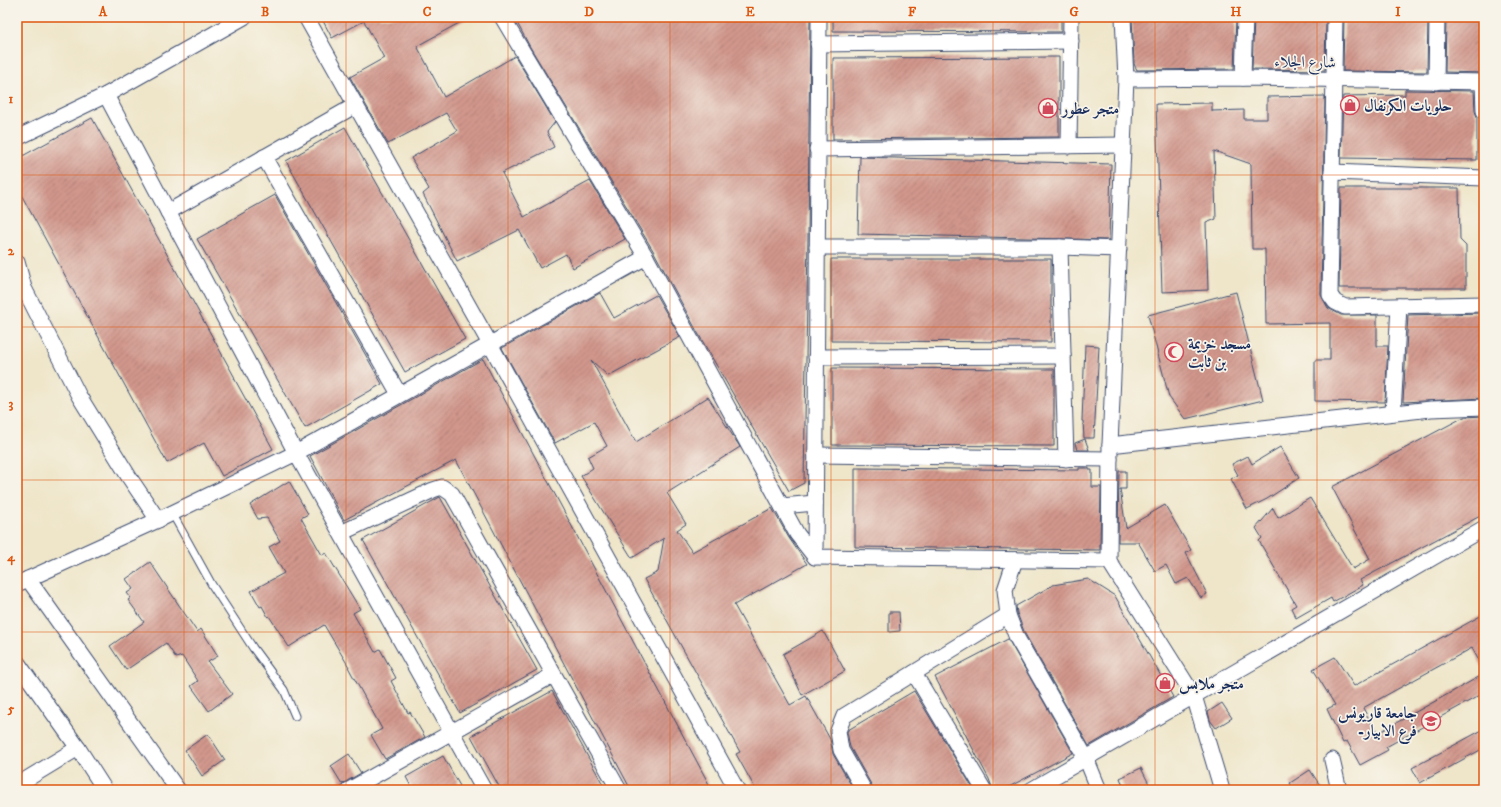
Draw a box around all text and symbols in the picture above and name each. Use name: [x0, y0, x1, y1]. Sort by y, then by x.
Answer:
text: A: [98, 4, 108, 20]
text: B: [261, 4, 269, 20]
text: C: [423, 4, 432, 20]
text: D: [584, 4, 594, 20]
text: E: [745, 4, 755, 20]
text: F: [908, 4, 917, 20]
text: G: [1069, 4, 1079, 20]
text: H: [1231, 4, 1242, 20]
text: I: [1395, 4, 1401, 20]
street label: شارع الجلاء: [1274, 51, 1336, 76]
text: 1: [9, 91, 14, 107]
shop icon: حلويات الكرنفال: [1339, 94, 1361, 116]
place label: حلويات الكرنفال: [1364, 96, 1452, 116]
shop icon: متجر عطور: [1037, 97, 1059, 119]
place label: متجر عطور: [1060, 99, 1119, 119]
text: 2: [8, 243, 15, 259]
place label: مسجد خزيمة بن ثابت: [1188, 334, 1251, 372]
mosque icon: مسجد خزيمة بن ثابت: [1163, 341, 1185, 363]
text: 3: [9, 396, 14, 412]
text: 4: [6, 549, 15, 566]
shop icon: متجر ملابس: [1154, 672, 1176, 694]
place label: متجر ملابس: [1179, 674, 1244, 695]
text: 5: [7, 701, 15, 717]
place label: جامعة قاريونس -فرع الابيار: [1338, 703, 1417, 744]
school or university icon: جامعة قاريونس -فرع الابيار: [1420, 710, 1442, 732]

